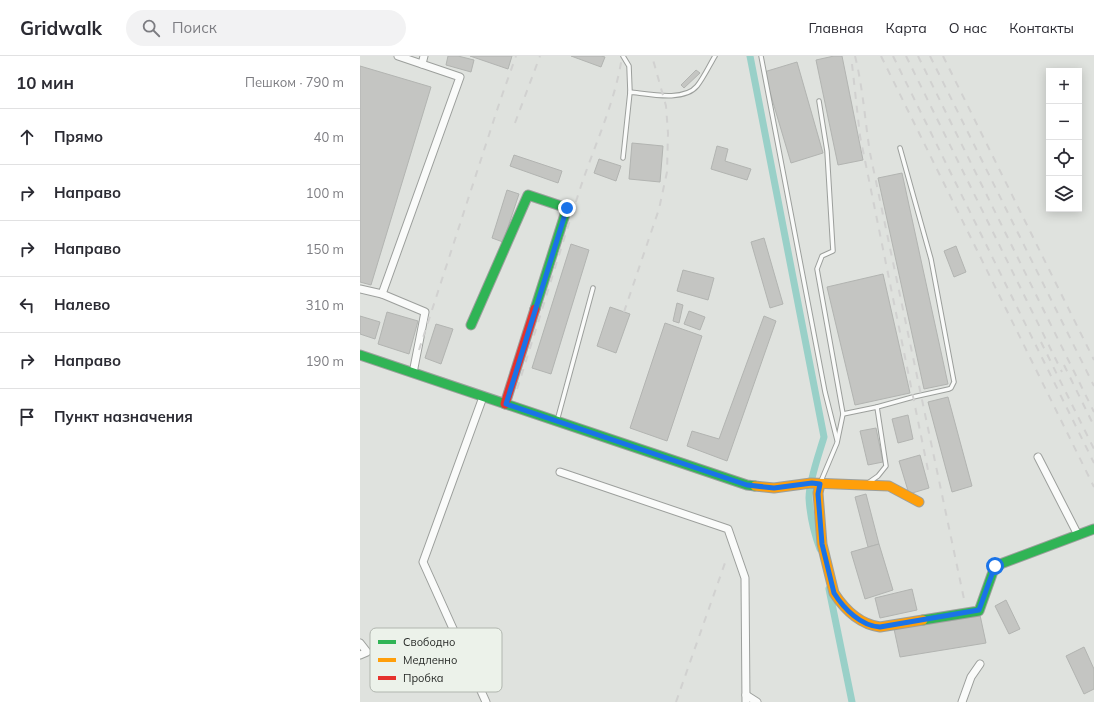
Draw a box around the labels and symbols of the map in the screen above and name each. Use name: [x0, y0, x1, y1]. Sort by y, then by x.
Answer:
route end: [558, 199, 576, 217]
route start: [986, 557, 1004, 575]
legend: [370, 628, 502, 692]
text: Свободно: [403, 635, 456, 649]
text: Медленно: [403, 653, 457, 667]
text: Пробка: [403, 671, 444, 685]

